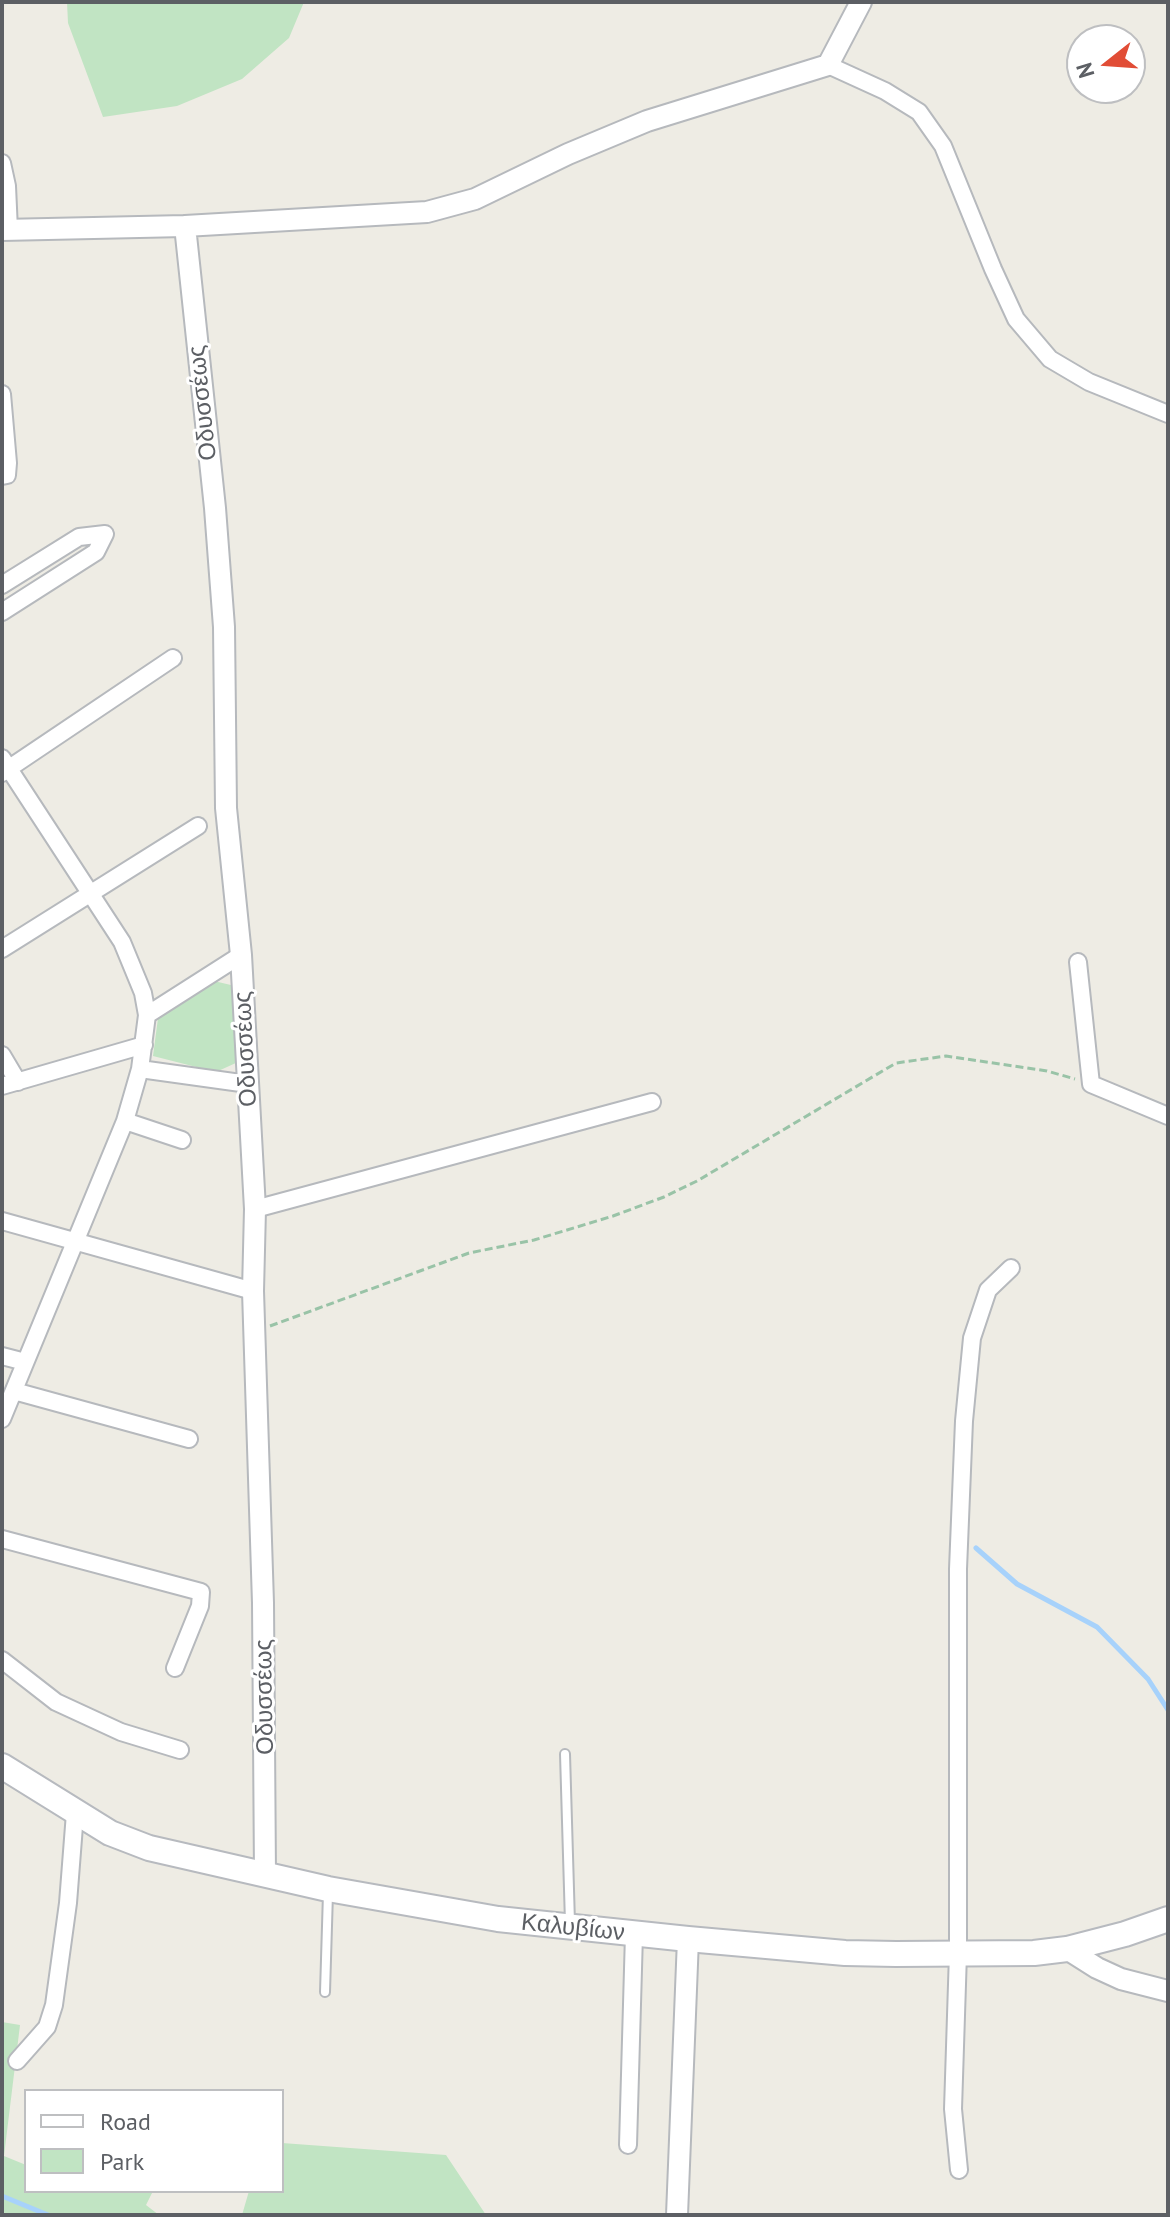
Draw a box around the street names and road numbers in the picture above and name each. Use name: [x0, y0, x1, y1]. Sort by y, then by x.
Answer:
street label: Οδυσσέως: [183, 344, 223, 462]
street label: Οδυσσέως: [229, 990, 263, 1108]
street label: Οδυσσέως: [250, 1639, 280, 1755]
street label: Καλυβίων: [520, 1908, 626, 1948]

